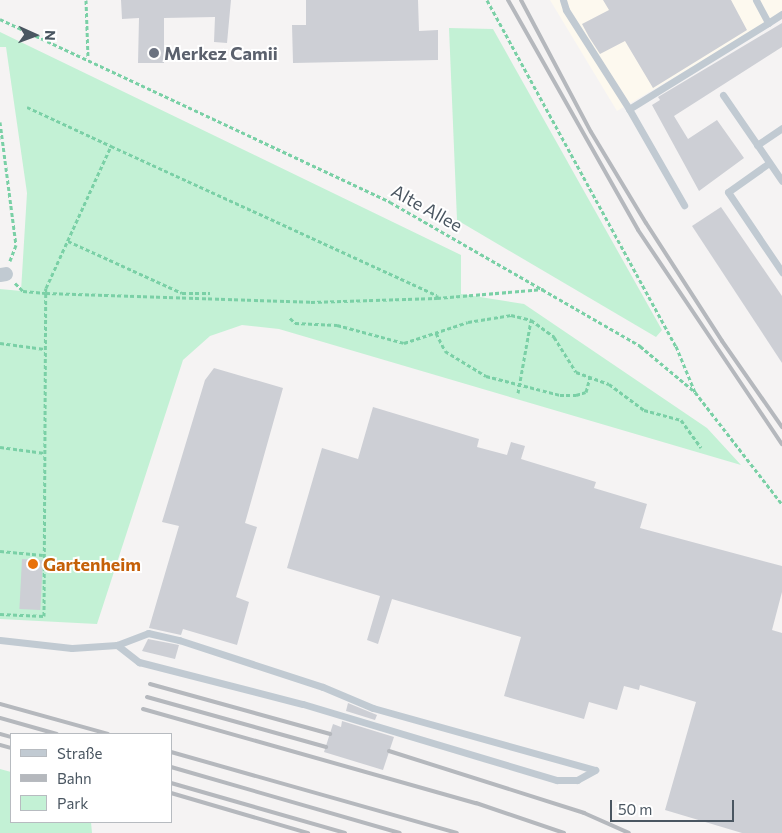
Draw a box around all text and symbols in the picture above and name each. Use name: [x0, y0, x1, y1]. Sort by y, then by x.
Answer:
north arrow: [10, 10, 60, 60]
text: N: [42, 30, 59, 41]
place label: Merkez Camii: [164, 42, 278, 64]
marker: Merkez Camii: [148, 47, 160, 59]
street label: Alte Allee: [388, 180, 466, 236]
place label: Gartenheim: [43, 553, 141, 575]
marker: Gartenheim: [27, 558, 39, 570]
legend: [10, 733, 172, 823]
text: Straße: [57, 744, 103, 762]
text: Bahn: [57, 769, 92, 787]
scale bar: [612, 790, 736, 822]
text: Park: [57, 794, 88, 812]
text: 50 m: [618, 800, 652, 818]

